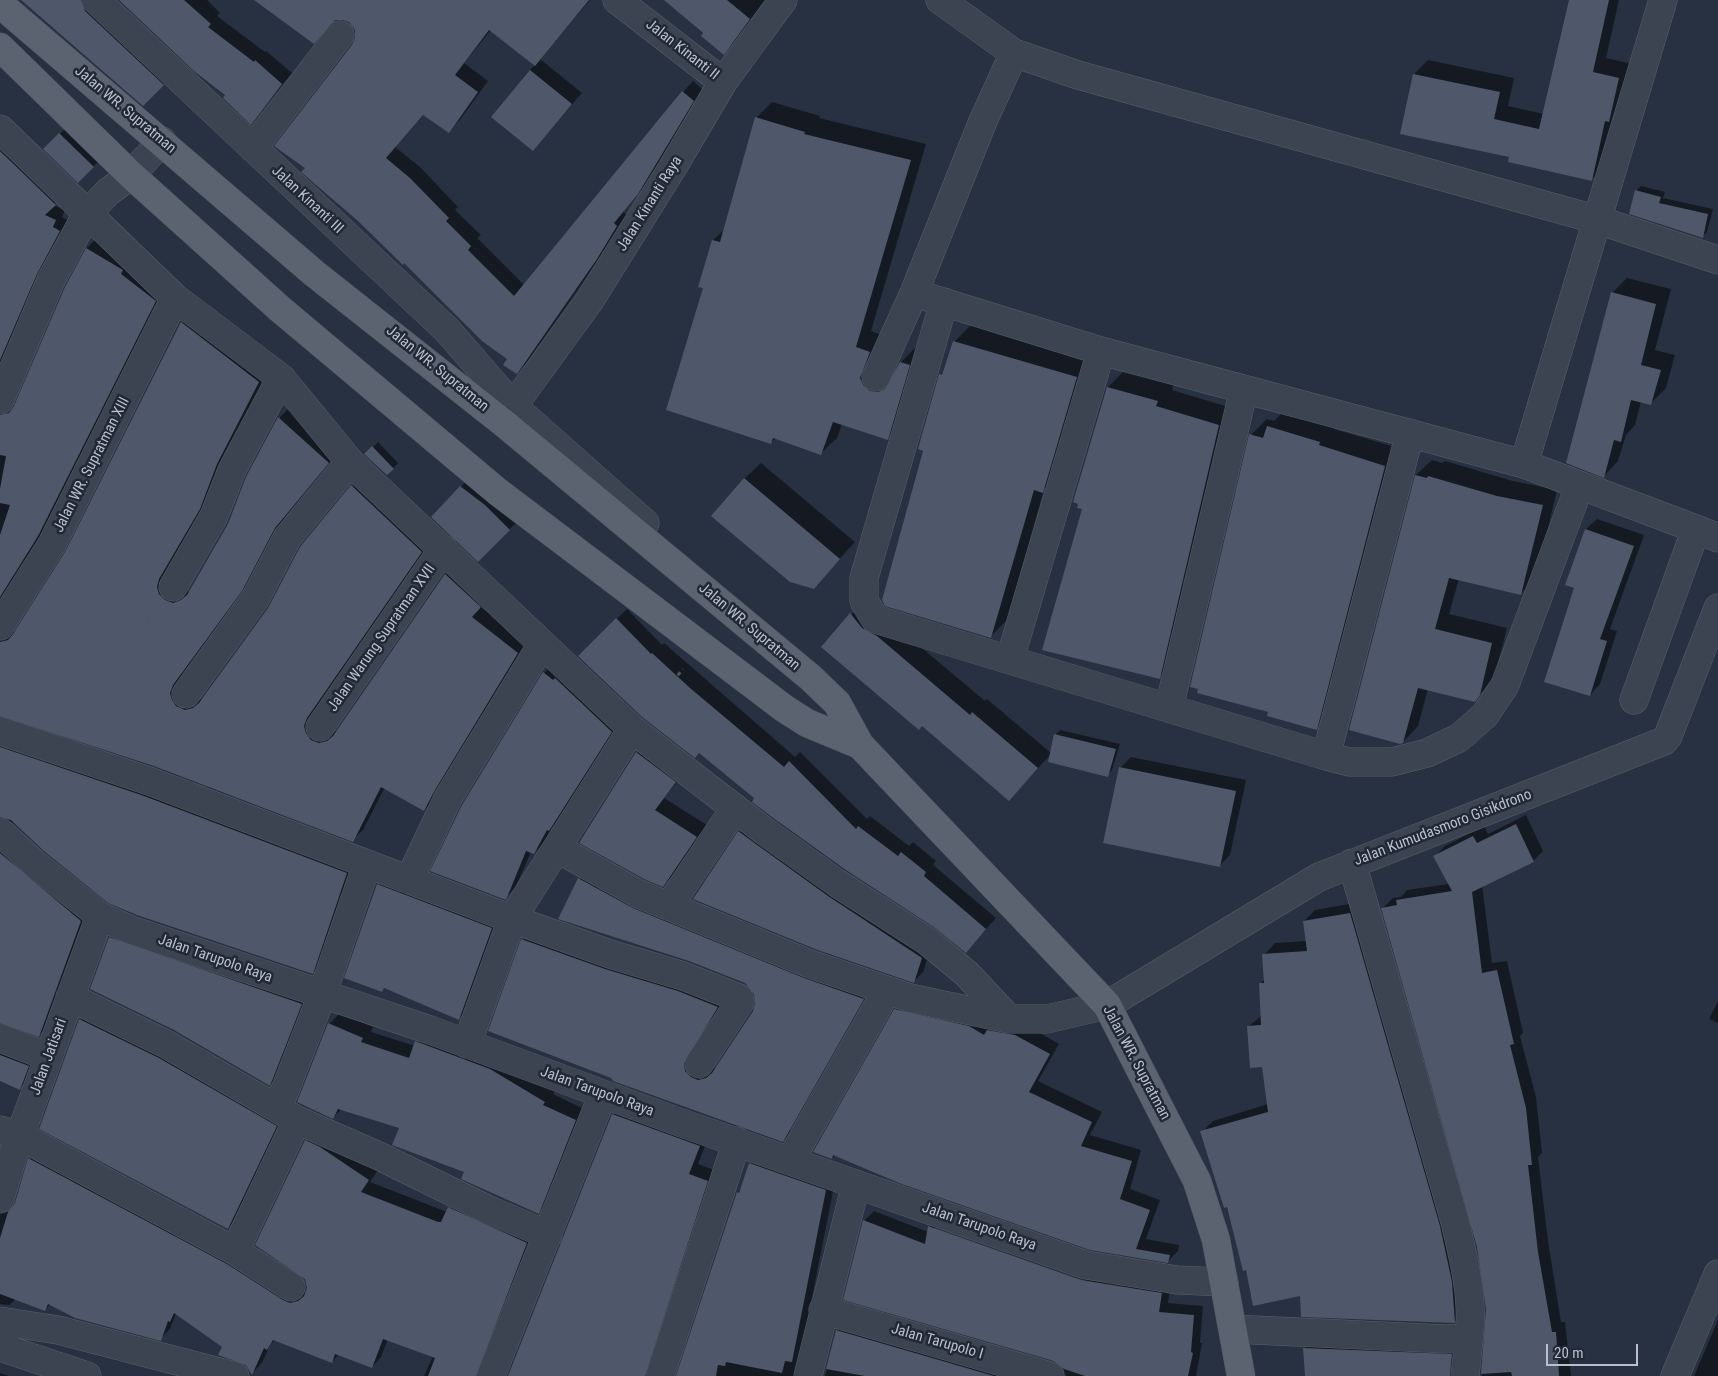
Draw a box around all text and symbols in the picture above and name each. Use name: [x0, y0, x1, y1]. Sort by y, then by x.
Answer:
street label: Jalan Kinanti II: [642, 16, 722, 84]
street label: Jalan WR. Supratman: [71, 62, 179, 158]
street label: Jalan Kinanti Raya: [614, 153, 686, 255]
street label: Jalan Kinanti III: [267, 162, 347, 238]
street label: Jalan WR. Supratman: [382, 322, 492, 416]
street label: Jalan WR. Supratman XIII: [50, 394, 134, 536]
street label: Jalan Warung Supratman XVII: [324, 561, 440, 715]
street label: Jalan WR. Supratman: [695, 579, 803, 675]
street label: Jalan Kumudasmoro Gisikdrono: [1352, 786, 1534, 870]
street label: Jalan Tarupolo Raya: [156, 931, 274, 987]
street label: Jalan WR. Supratman: [1098, 1003, 1174, 1123]
street label: Jalan Jatisari: [27, 1016, 71, 1098]
street label: Jalan Tarupolo Raya: [538, 1063, 656, 1121]
street label: Jalan Tarupolo Raya: [920, 1199, 1038, 1255]
street label: Jalan Tarupolo I: [889, 1320, 985, 1364]
scale bar: [1548, 1334, 1640, 1366]
text: 20 m: [1554, 1344, 1584, 1362]

